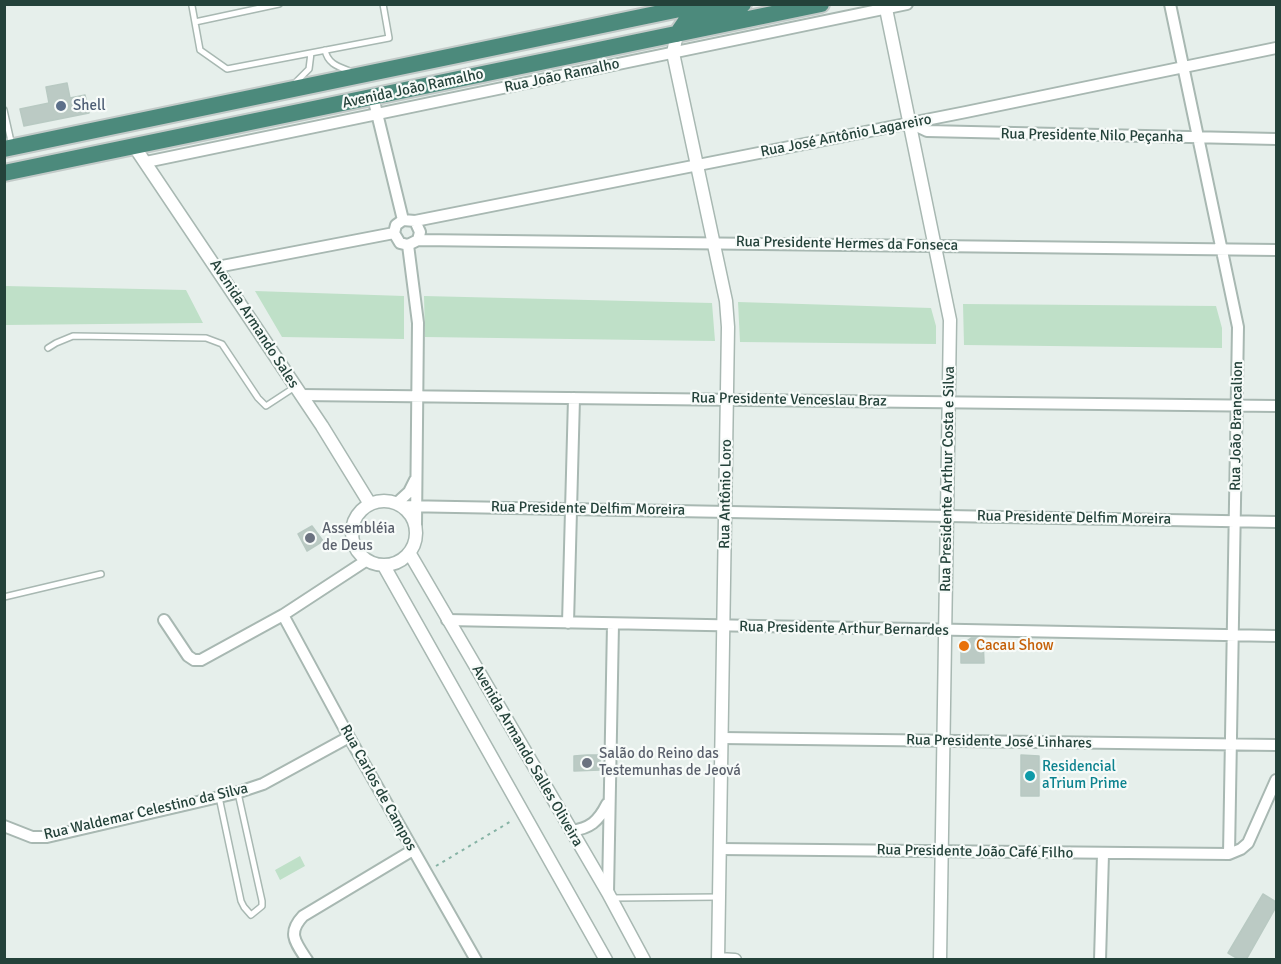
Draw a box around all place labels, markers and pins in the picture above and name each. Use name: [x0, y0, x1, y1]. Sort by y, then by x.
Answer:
place label: Shell: [73, 97, 106, 115]
marker: Shell: [54, 99, 68, 113]
place label: Assembléia de Deus: [322, 520, 395, 555]
marker: Assembléia de Deus: [303, 531, 317, 545]
place label: Cacau Show: [976, 637, 1054, 655]
marker: Cacau Show: [957, 639, 971, 653]
place label: Salão do Reino das Testemunhas de Jeová: [599, 745, 741, 780]
marker: Salão do Reino das Testemunhas de Jeová: [580, 756, 594, 770]
place label: Residencial aTrium Prime: [1042, 758, 1127, 793]
marker: Residencial aTrium Prime: [1023, 769, 1037, 783]

